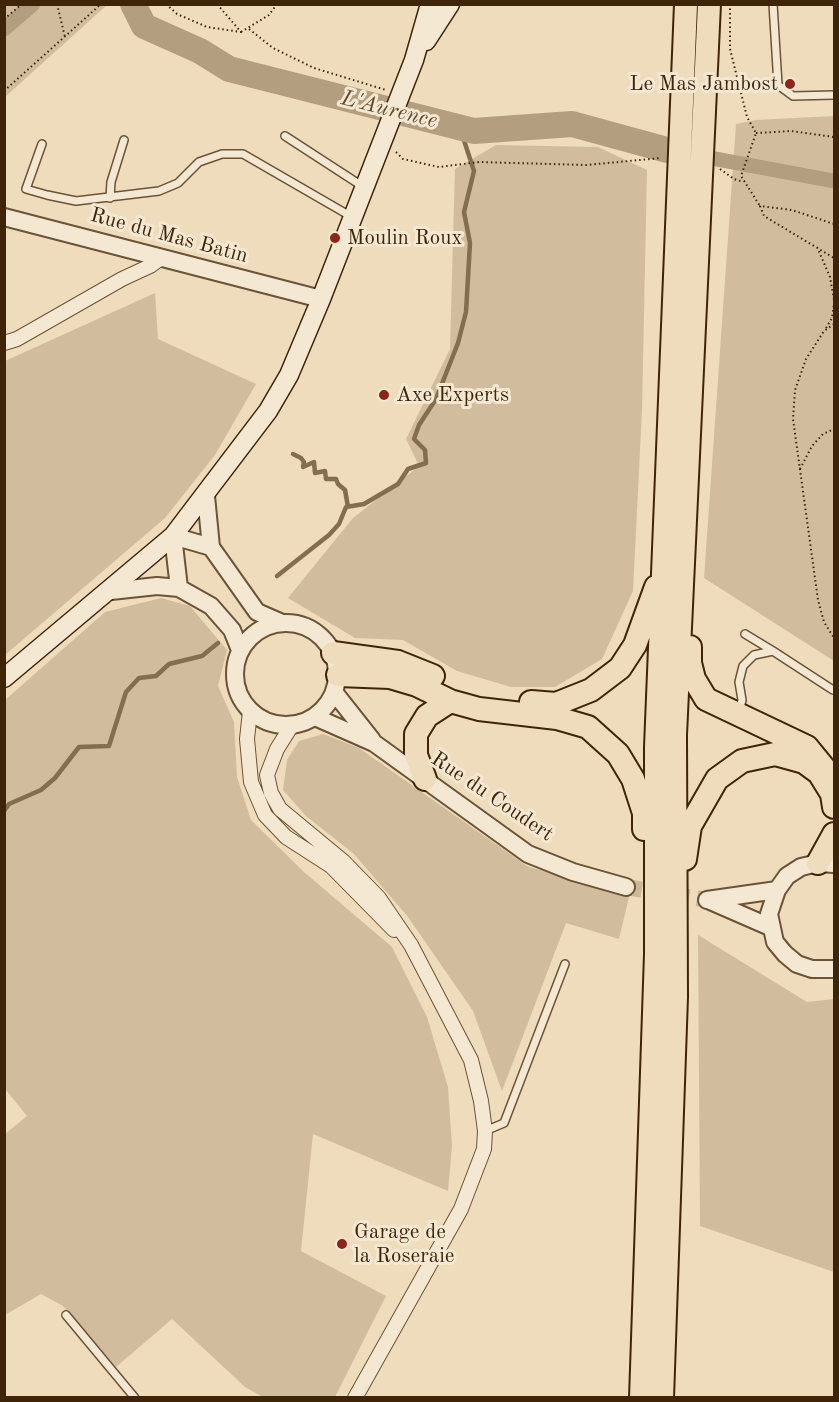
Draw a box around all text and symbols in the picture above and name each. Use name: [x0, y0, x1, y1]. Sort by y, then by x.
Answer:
place label: Le Mas Jambost: [629, 71, 778, 97]
marker: Le Mas Jambost: [783, 77, 797, 91]
water label: L'Aurence: [338, 85, 440, 135]
street label: Rue du Mas Batin: [87, 203, 251, 269]
place label: Moulin Roux: [347, 225, 462, 251]
marker: Moulin Roux: [328, 231, 342, 245]
place label: Axe Experts: [396, 382, 509, 408]
marker: Axe Experts: [377, 388, 391, 402]
street label: Rue du Coudert: [426, 747, 558, 847]
place label: Garage de la Roseraie: [354, 1219, 454, 1269]
marker: Garage de la Roseraie: [335, 1237, 349, 1251]

